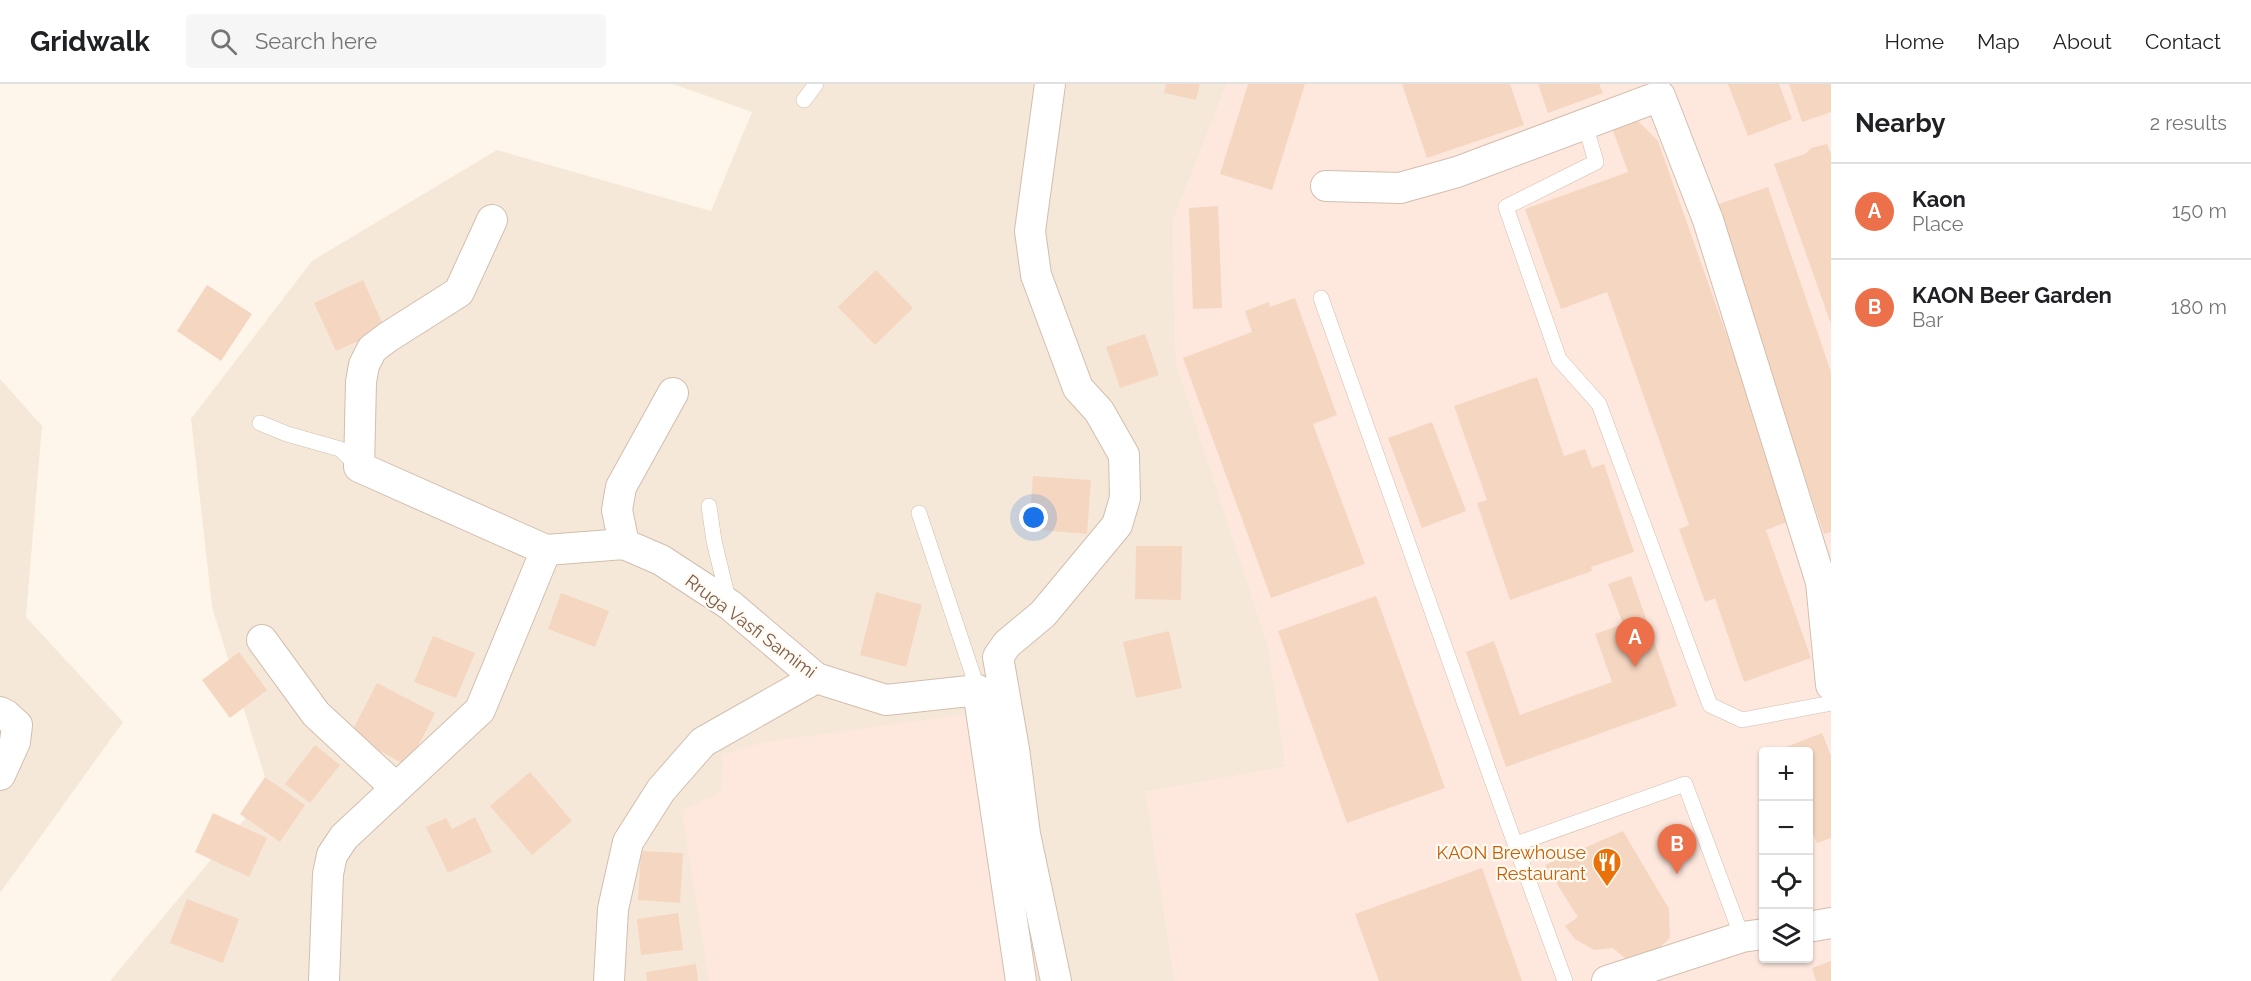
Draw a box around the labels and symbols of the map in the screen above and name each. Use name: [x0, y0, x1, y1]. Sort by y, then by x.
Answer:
your location: [1019, 503, 1048, 532]
street label: Rruga Vasfi Samimi: [681, 570, 821, 682]
pin: A: [1616, 618, 1654, 667]
pin: B: [1658, 824, 1696, 874]
place label: KAON Brewhouse Restaurant: [1437, 842, 1586, 884]
restaurant icon: KAON Brewhouse Restaurant: [1591, 846, 1623, 888]

